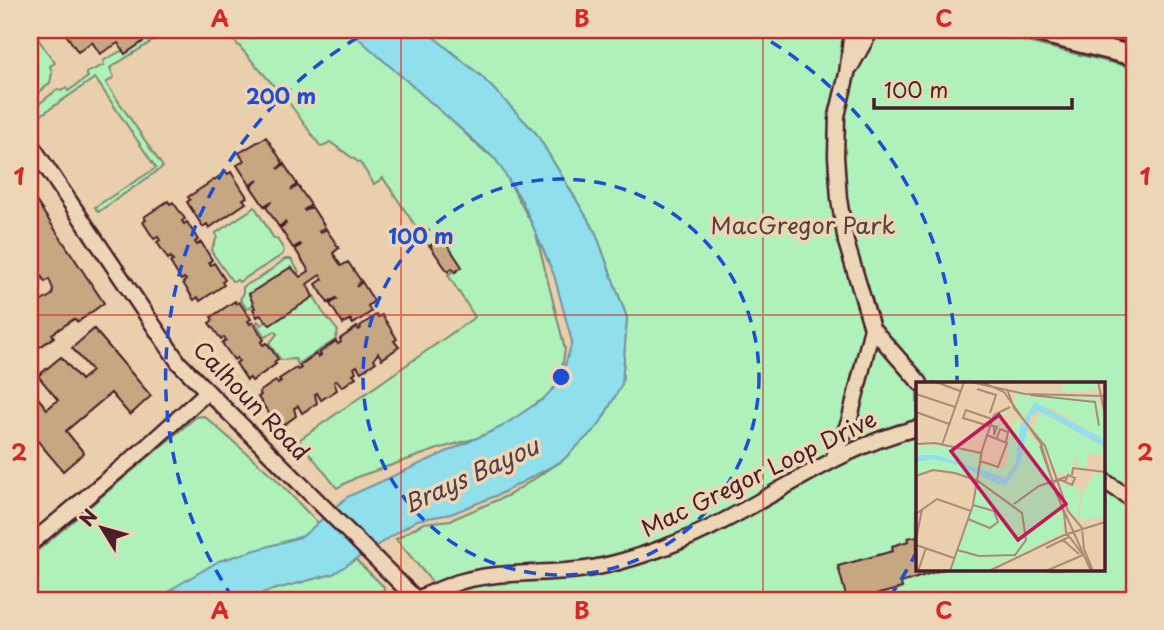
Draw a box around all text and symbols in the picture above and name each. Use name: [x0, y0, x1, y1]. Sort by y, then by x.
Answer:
text: A: [211, 0, 229, 35]
text: B: [574, 0, 590, 35]
text: C: [935, 0, 953, 35]
scale bar: [874, 66, 1071, 110]
text: 100 m: [884, 73, 948, 105]
text: 200 m: [246, 79, 316, 111]
text: 1: [14, 158, 25, 193]
text: 1: [1140, 158, 1151, 193]
park label: MacGregor Park: [711, 207, 895, 242]
text: 100 m: [388, 219, 454, 251]
street label: Calhoun Road: [186, 332, 319, 468]
centre of rings: [549, 365, 573, 389]
inset map: [916, 382, 1104, 570]
street label: Mac Gregor Loop Drive: [635, 400, 882, 545]
water label: Brays Bayou: [396, 426, 546, 521]
text: 2: [11, 434, 27, 469]
text: 2: [1137, 434, 1153, 469]
north arrow: [66, 494, 136, 564]
text: N: [72, 503, 103, 532]
text: A: [211, 592, 229, 627]
text: B: [574, 592, 590, 627]
text: C: [935, 592, 953, 627]

